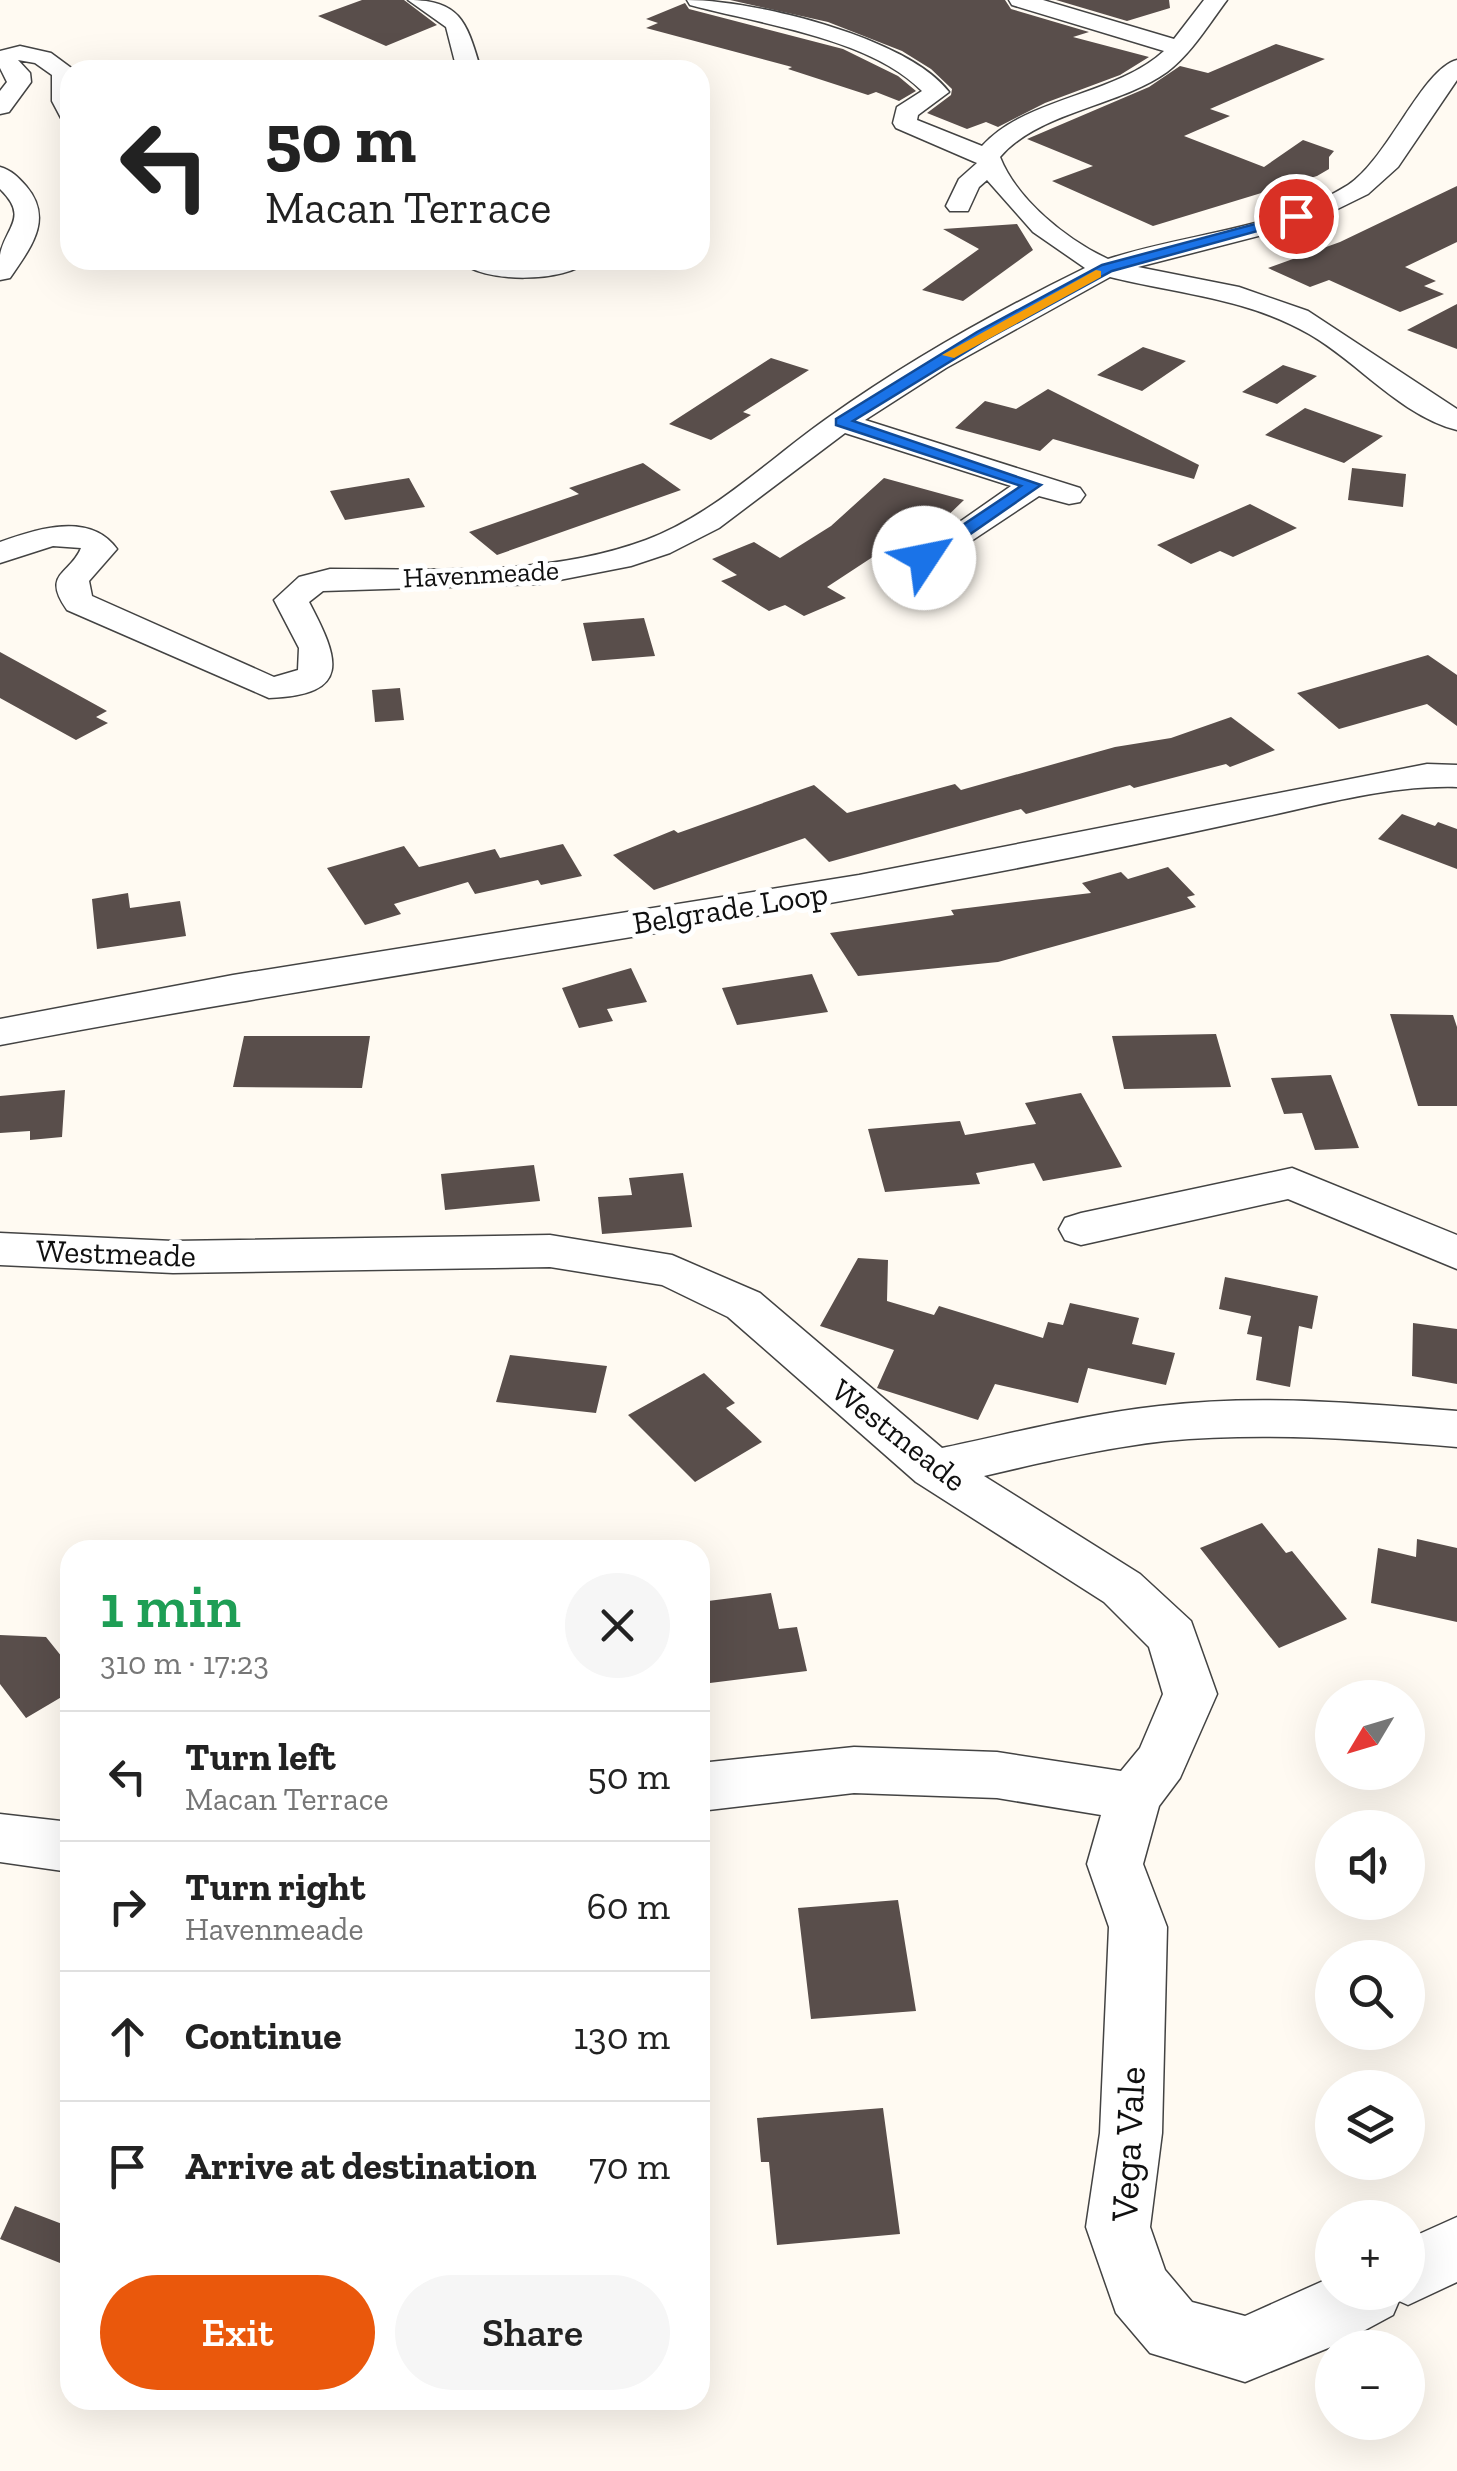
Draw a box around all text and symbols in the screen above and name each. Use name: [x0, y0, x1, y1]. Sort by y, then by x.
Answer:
text: 50 m: [265, 96, 416, 180]
icon: left: [100, 100, 230, 230]
pin: [1254, 174, 1339, 259]
text: Macan Terrace: [265, 181, 551, 235]
icon: arrive: [1269, 189, 1324, 244]
position arrow: [872, 506, 976, 610]
street label: Havenmeade: [402, 553, 560, 595]
street label: Belgrade Loop: [630, 874, 830, 942]
street label: Westmeade: [35, 1231, 197, 1275]
street label: Westmeade: [824, 1371, 974, 1499]
text: 1 min: [100, 1570, 241, 1642]
button: close: [565, 1573, 670, 1678]
text: 310 m · 17:23: [100, 1644, 269, 1682]
north arrow: [1315, 1680, 1425, 1790]
map controls: [1315, 1680, 1425, 2440]
text: Turn left: [185, 1734, 336, 1780]
icon: left: [100, 1749, 155, 1804]
text: 50 m: [587, 1753, 670, 1799]
text: Macan Terrace: [185, 1780, 389, 1818]
button: sound: [1315, 1810, 1425, 1920]
text: Turn right: [185, 1864, 365, 1910]
icon: right: [100, 1879, 155, 1934]
text: 60 m: [587, 1883, 670, 1929]
text: Havenmeade: [185, 1910, 363, 1948]
button: search: [1315, 1940, 1425, 2050]
icon: ahead: [100, 2009, 155, 2064]
text: Continue: [185, 2013, 342, 2059]
text: 130 m: [573, 2013, 670, 2059]
street label: Vega Vale: [1101, 2065, 1155, 2224]
button: layers: [1315, 2070, 1425, 2180]
icon: arrive: [100, 2139, 155, 2194]
text: Arrive at destination: [185, 2143, 536, 2189]
text: 70 m: [589, 2143, 670, 2189]
button: +: [1315, 2200, 1425, 2310]
button: Exit: [100, 2275, 375, 2390]
button: Share: [395, 2275, 670, 2390]
button: −: [1315, 2330, 1425, 2440]

